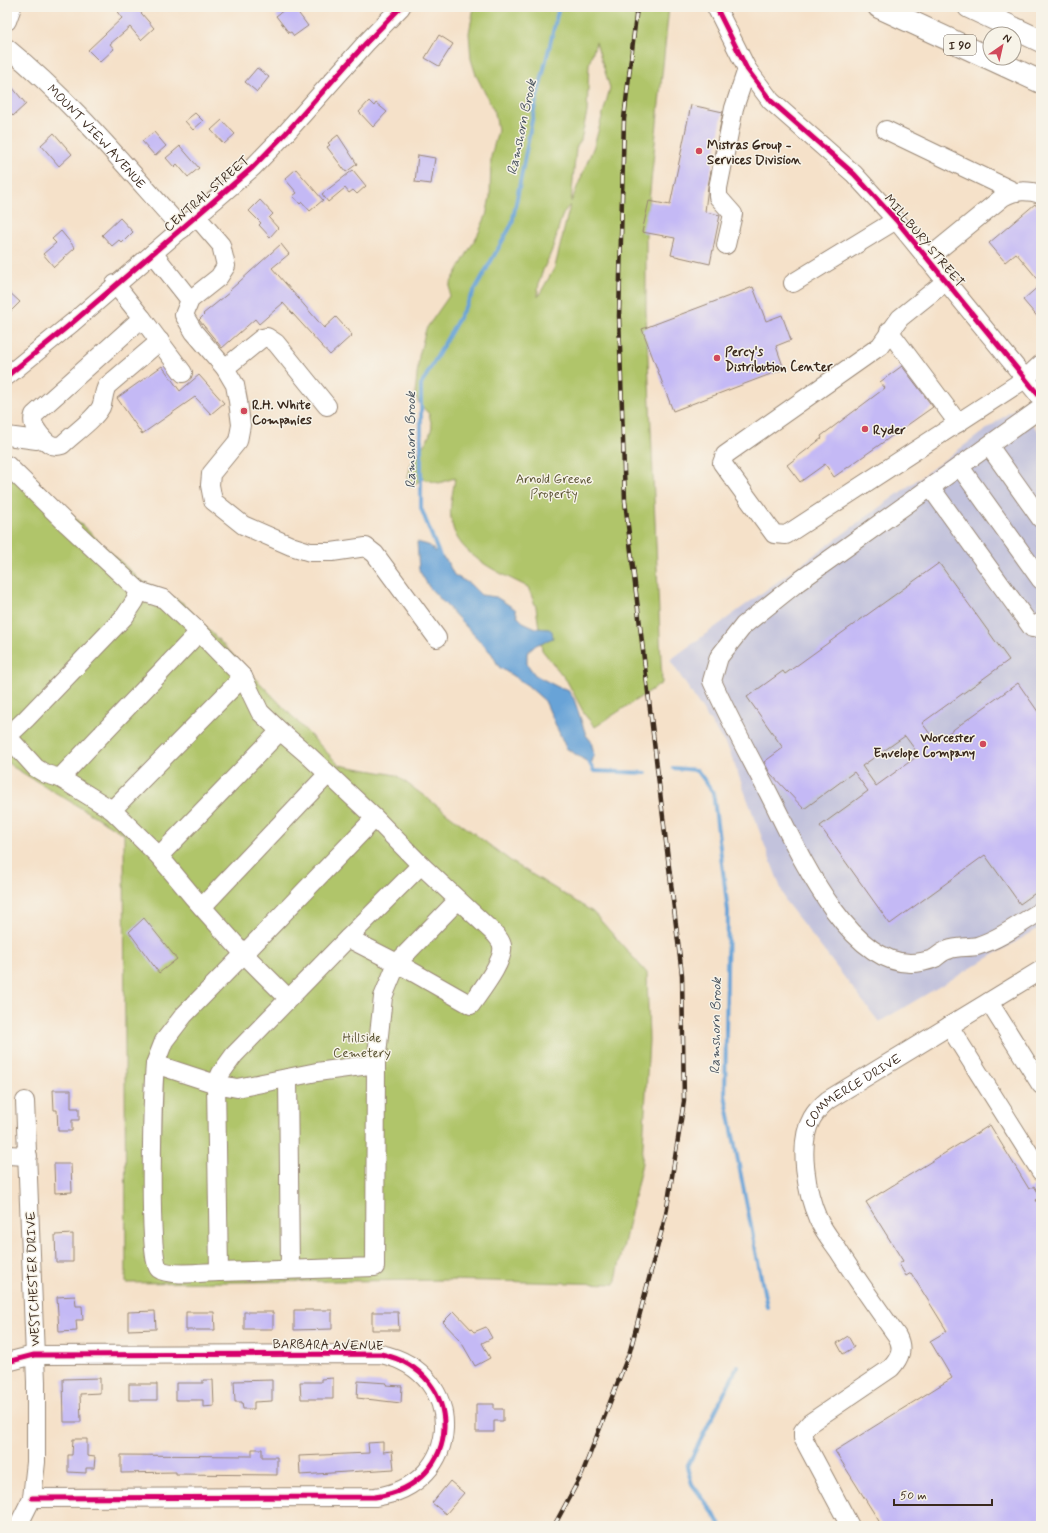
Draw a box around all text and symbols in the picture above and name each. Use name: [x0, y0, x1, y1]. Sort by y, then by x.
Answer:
north arrow: [982, 26, 1022, 66]
text: N: [1000, 31, 1014, 46]
road number: I 90: [944, 35, 976, 55]
water label: Ramshorn Brook: [503, 77, 541, 177]
street label: MOUNT VIEW AVENUE: [43, 81, 149, 193]
place label: Mistras Group - Services Division: [707, 137, 802, 169]
marker: Mistras Group - Services Division: [694, 146, 704, 156]
street label: CENTRAL STREET: [161, 152, 253, 236]
street label: MILLBURY STREET: [880, 191, 968, 291]
place label: Percy's Distribution Center: [725, 344, 833, 376]
marker: Percy's Distribution Center: [712, 353, 722, 363]
water label: Ramshorn Brook: [402, 391, 420, 489]
place label: R.H. White Companies: [252, 397, 312, 429]
marker: R.H. White Companies: [239, 406, 249, 416]
place label: Ryder: [873, 422, 906, 439]
marker: Ryder: [860, 424, 870, 434]
park label: Arnold Greene Property: [516, 471, 592, 503]
place label: Worcester Envelope Company: [873, 730, 975, 762]
marker: Worcester Envelope Company: [978, 739, 988, 749]
water label: Ramshorn Brook: [706, 976, 726, 1075]
park label: Hillside Cemetery: [333, 1030, 391, 1062]
street label: COMMERCE DRIVE: [802, 1050, 905, 1131]
street label: WESTCHESTER DRIVE: [23, 1211, 44, 1347]
street label: BARBARA AVENUE: [272, 1336, 384, 1355]
scale bar: [894, 1481, 992, 1507]
text: 50 m: [900, 1488, 927, 1504]

